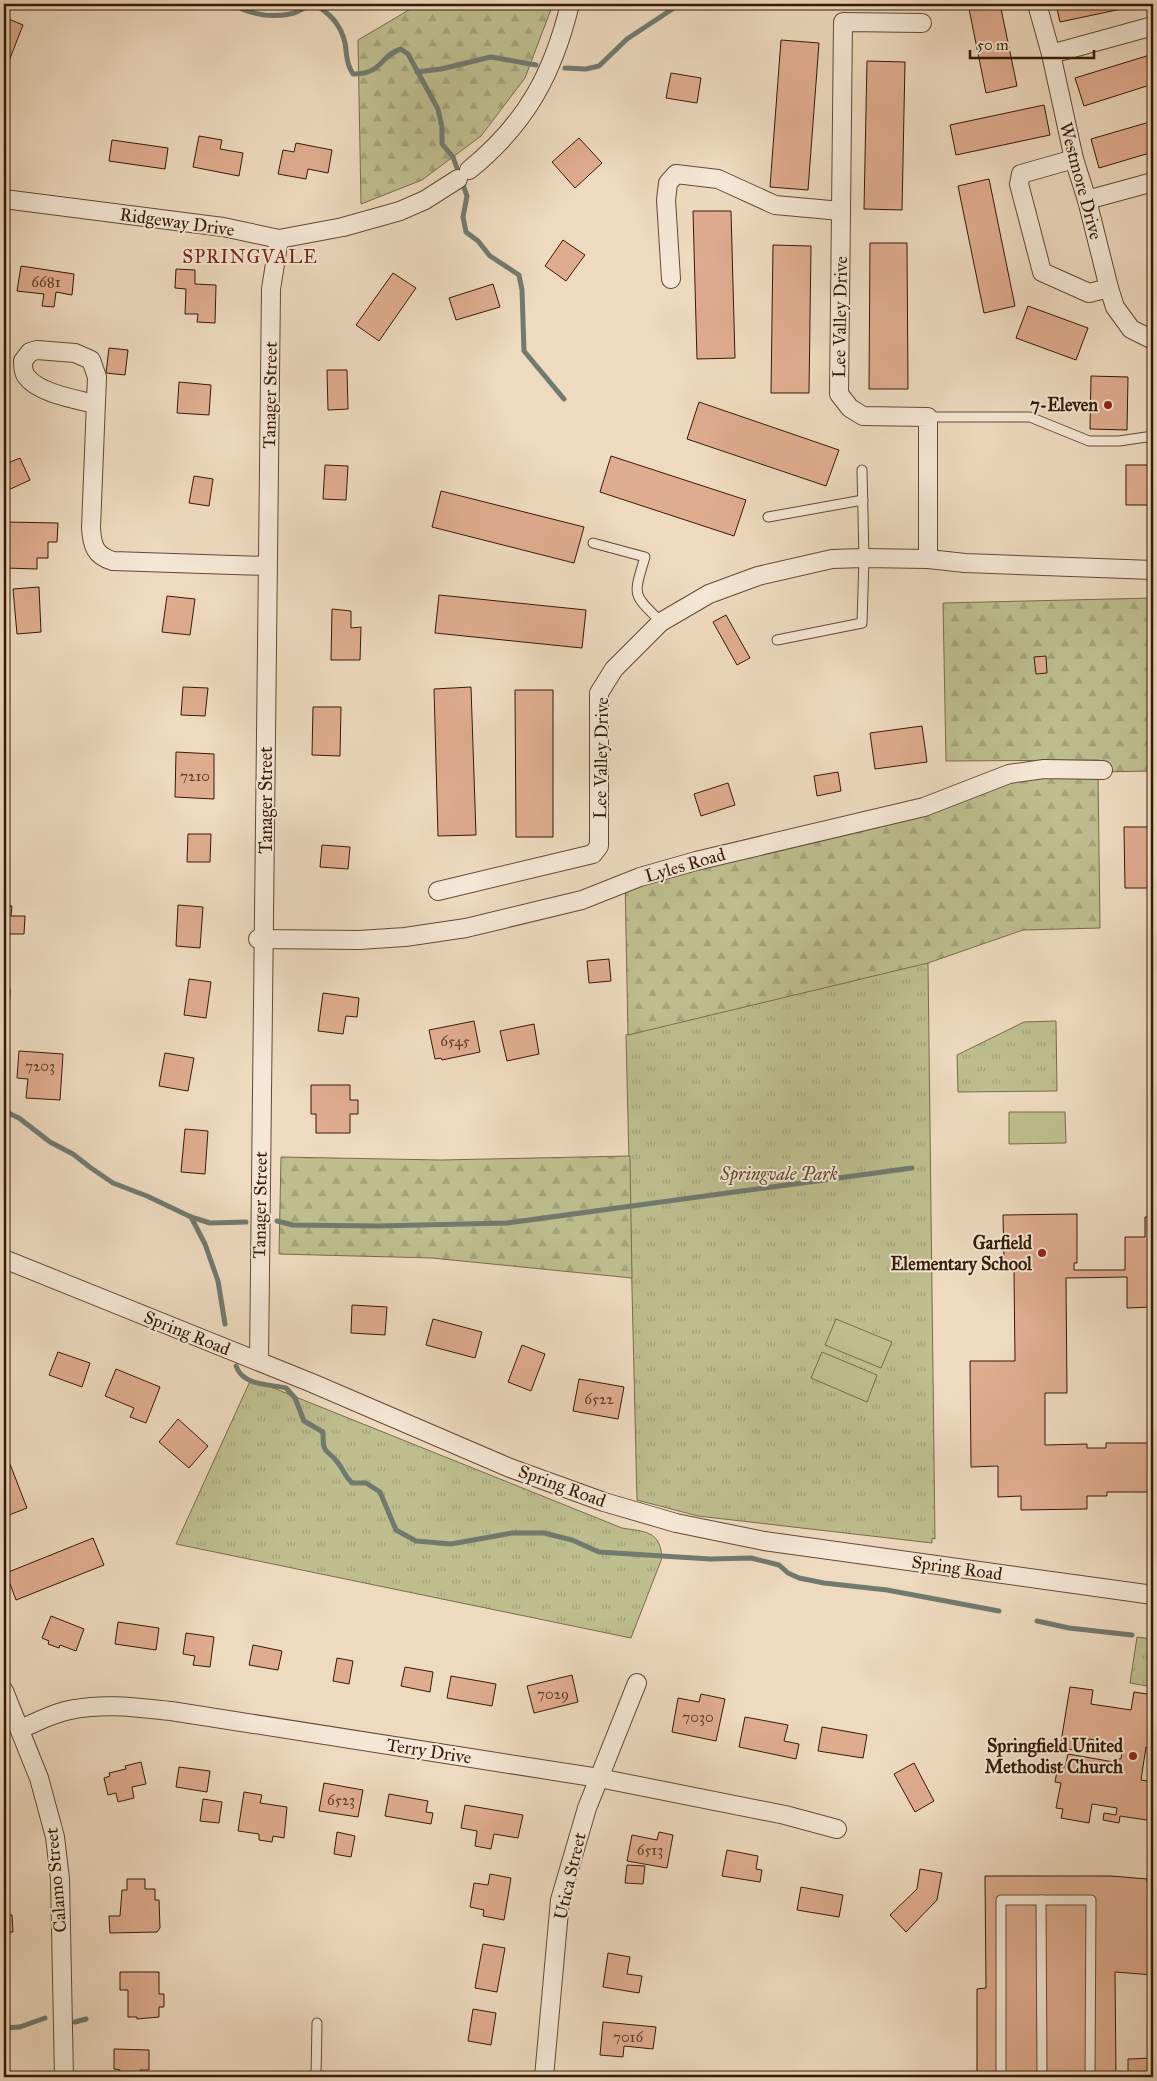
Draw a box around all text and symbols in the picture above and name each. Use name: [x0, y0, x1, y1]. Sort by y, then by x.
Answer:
scale bar: [970, 28, 1093, 60]
text: 50 m: [977, 36, 1009, 54]
street label: Westmore Drive: [1055, 120, 1107, 242]
street label: Ridgeway Drive: [118, 203, 236, 242]
district label: SPRINGVALE: [182, 245, 318, 268]
street label: Lee Valley Drive: [828, 256, 852, 378]
house number: 6681: [31, 273, 61, 291]
street label: Tanager Street: [258, 340, 283, 449]
place label: 7-Eleven: [1030, 394, 1098, 416]
marker: 7-Eleven: [1102, 399, 1114, 411]
street label: Lee Valley Drive: [589, 697, 613, 819]
street label: Tanager Street: [255, 746, 278, 854]
house number: 7210: [180, 767, 210, 785]
street label: Lyles Road: [642, 843, 728, 887]
house number: 6545: [440, 1032, 470, 1050]
house number: 7203: [25, 1057, 55, 1075]
street label: Tanager Street: [248, 1150, 273, 1259]
park label: Springvale Park: [719, 1163, 838, 1186]
place label: Garfield Elementary School: [890, 1232, 1033, 1276]
marker: Garfield Elementary School: [1036, 1247, 1048, 1259]
street label: Spring Road: [140, 1306, 233, 1361]
house number: 6522: [584, 1390, 614, 1408]
street label: Spring Road: [515, 1460, 609, 1513]
street label: Spring Road: [910, 1551, 1004, 1586]
house number: 7029: [537, 1685, 569, 1703]
house number: 7030: [682, 1708, 714, 1726]
street label: Terry Drive: [385, 1733, 473, 1769]
place label: Springfield United Methodist Church: [985, 1735, 1124, 1778]
marker: Springfield United Methodist Church: [1127, 1750, 1139, 1762]
house number: 6523: [327, 1791, 355, 1809]
street label: Calamo Street: [40, 1826, 72, 1933]
street label: Utica Street: [549, 1830, 591, 1922]
house number: 6513: [637, 1841, 663, 1859]
house number: 7016: [613, 2028, 644, 2046]

